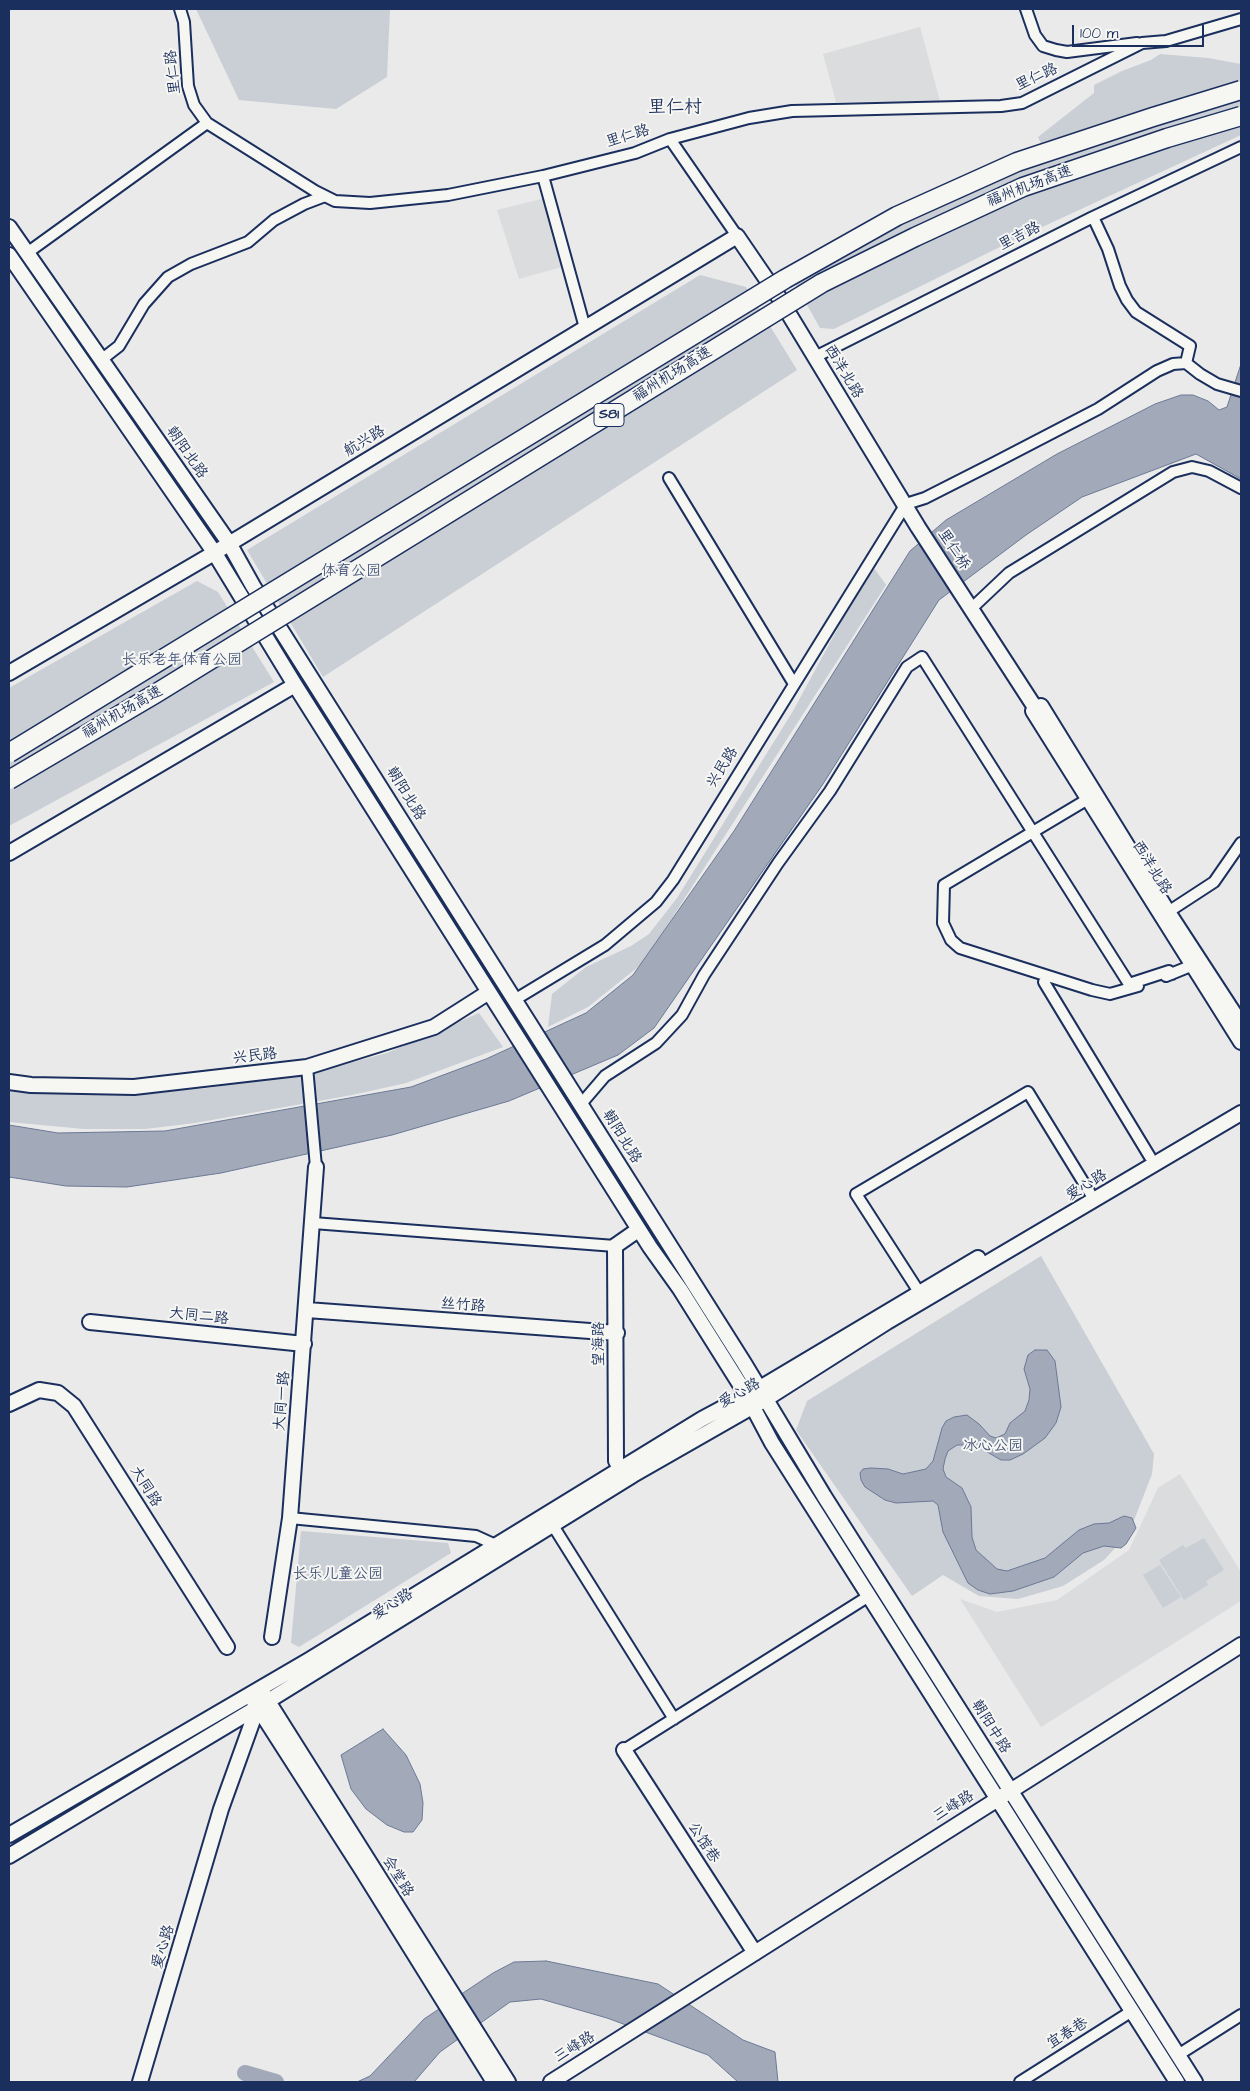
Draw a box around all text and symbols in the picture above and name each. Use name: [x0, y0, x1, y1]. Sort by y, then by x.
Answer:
scale bar: [1075, 15, 1208, 47]
text: 100 m: [1080, 23, 1119, 44]
street label: 里仁路: [163, 49, 185, 95]
street label: 里仁路: [1013, 60, 1061, 96]
district label: 里仁村: [648, 97, 702, 119]
street label: 里仁路: [604, 122, 652, 152]
street label: 福州机场高速: [985, 162, 1075, 212]
street label: 里吉路: [996, 219, 1044, 255]
street label: 西洋北路: [820, 342, 866, 402]
street label: 福州机场高速: [630, 344, 716, 406]
road number: S81: [594, 404, 624, 426]
street label: 朝阳北路: [161, 423, 211, 483]
street label: 航兴路: [341, 423, 389, 461]
street label: 里仁桥: [933, 526, 973, 574]
park label: 体育公园: [321, 563, 381, 581]
park label: 长乐老年体育公园: [122, 652, 242, 670]
street label: 福州机场高速: [80, 683, 166, 743]
street label: 兴民路: [703, 744, 743, 792]
street label: 朝阳北路: [381, 764, 429, 824]
street label: 西洋北路: [1127, 838, 1175, 898]
street label: 兴民路: [232, 1045, 278, 1069]
street label: 朝阳北路: [597, 1107, 645, 1167]
street label: 爱心路: [1063, 1167, 1111, 1205]
street label: 丝竹路: [440, 1295, 486, 1317]
street label: 大同二路: [168, 1305, 230, 1329]
street label: 望海路: [591, 1322, 609, 1366]
street label: 大同一路: [271, 1370, 295, 1432]
street label: 爱心路: [716, 1375, 764, 1413]
park label: 冰心公园: [963, 1438, 1023, 1456]
street label: 大同路: [125, 1463, 165, 1511]
park label: 长乐儿童公园: [293, 1566, 383, 1584]
street label: 爱心路: [369, 1585, 417, 1625]
street label: 朝阳中路: [966, 1697, 1014, 1757]
street label: 三峰路: [930, 1787, 978, 1827]
street label: 公馆巷: [683, 1819, 723, 1867]
street label: 会堂路: [377, 1853, 417, 1901]
street label: 爱心路: [149, 1923, 179, 1971]
street label: 宜春巷: [1044, 2014, 1092, 2054]
street label: 三峰路: [551, 2028, 599, 2068]

